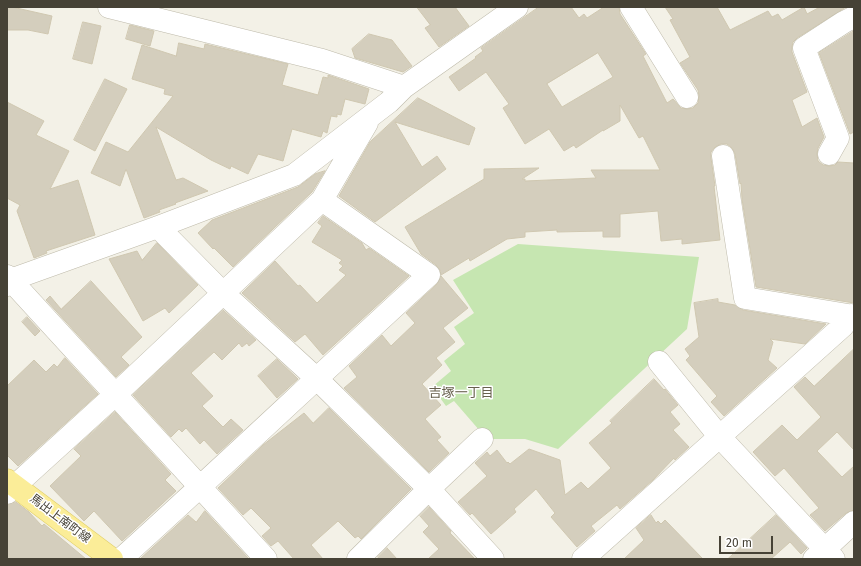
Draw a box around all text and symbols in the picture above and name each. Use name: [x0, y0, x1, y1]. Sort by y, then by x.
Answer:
district label: 吉塚一丁目: [429, 385, 493, 401]
street label: 馬出上南町線: [27, 492, 93, 546]
scale bar: [721, 528, 775, 554]
text: 20 m: [726, 536, 752, 550]

